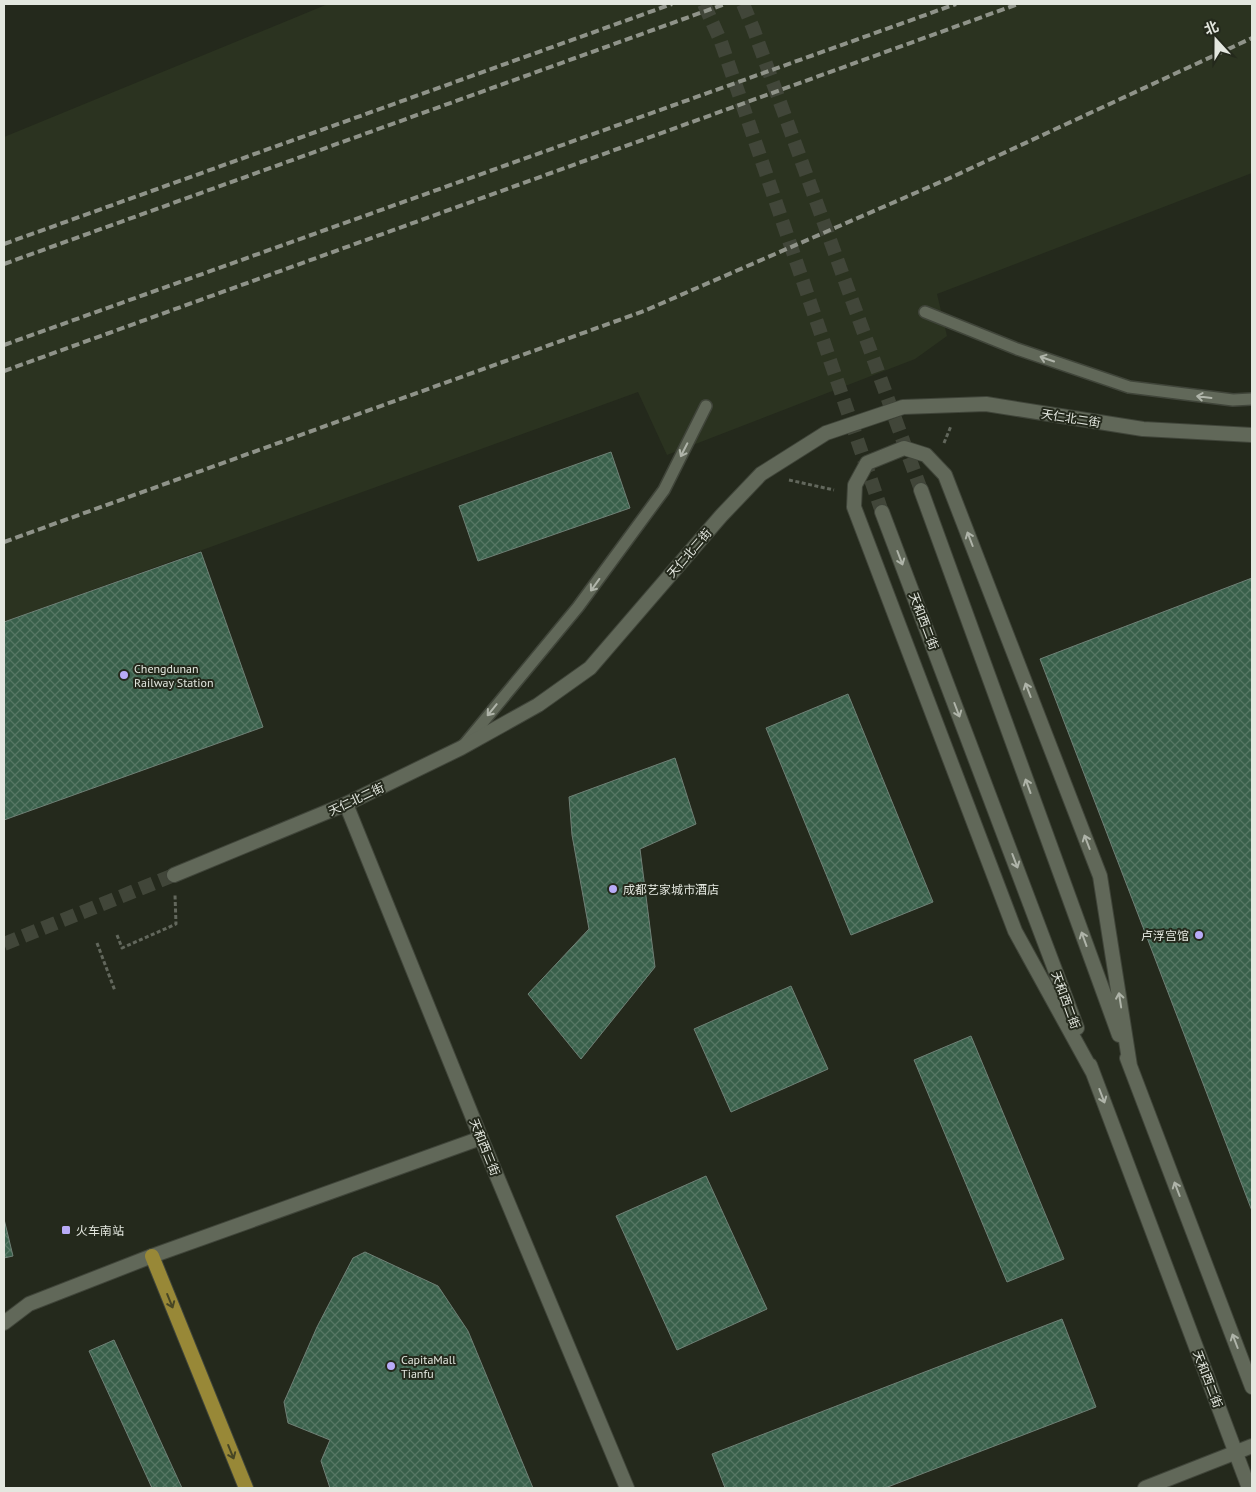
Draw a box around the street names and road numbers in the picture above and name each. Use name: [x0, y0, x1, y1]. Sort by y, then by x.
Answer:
street label: 天仁北二街: [1040, 406, 1102, 430]
street label: 天仁北二街: [664, 525, 714, 581]
street label: 天和西二街: [906, 590, 942, 652]
street label: 天仁北二街: [326, 780, 386, 818]
street label: 天和西二街: [1049, 969, 1083, 1031]
street label: 天和西三街: [467, 1116, 503, 1178]
street label: 天和西二街: [1190, 1348, 1226, 1410]

